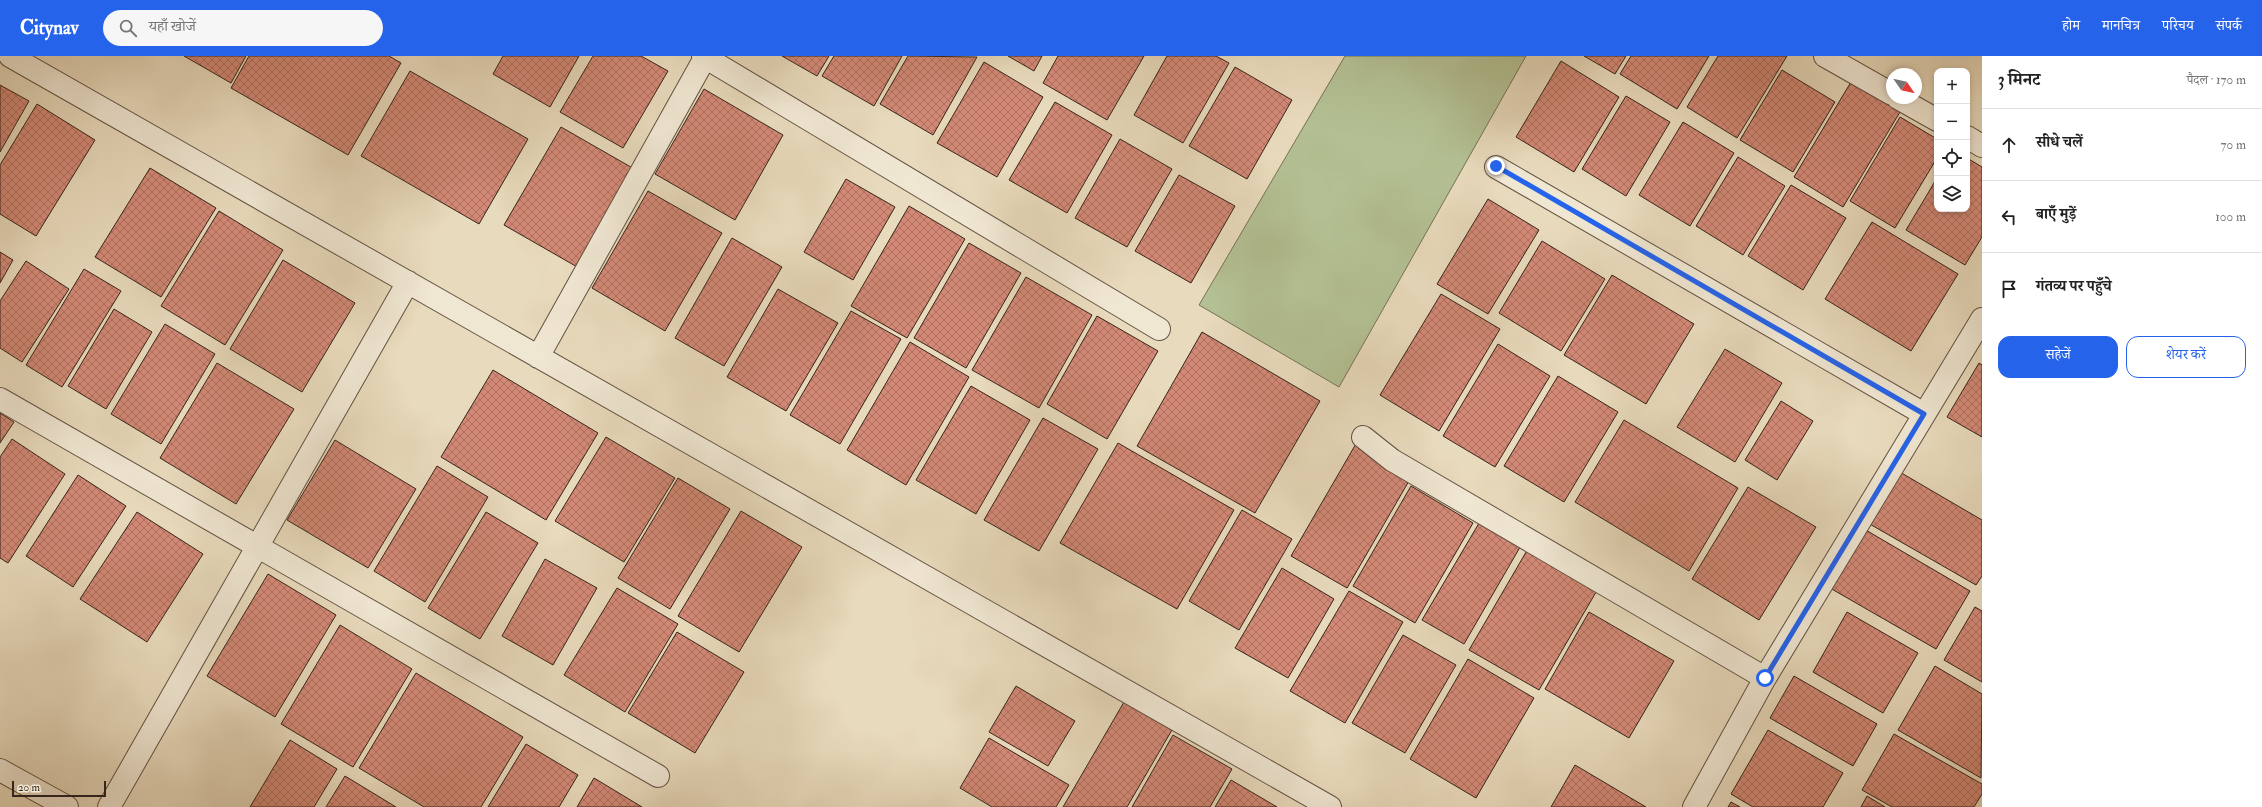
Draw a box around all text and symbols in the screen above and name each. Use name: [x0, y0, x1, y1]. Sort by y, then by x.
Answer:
search box: [103, 10, 383, 46]
text: Citynav: [20, 16, 79, 40]
icon: search: [117, 17, 139, 39]
text: यहाँ खोजें: [149, 17, 196, 36]
text: होम: [2062, 17, 2080, 34]
text: मानचित्र: [2102, 17, 2140, 34]
text: परिचय: [2162, 17, 2194, 34]
text: संपर्क: [2216, 17, 2242, 34]
north arrow: [1886, 68, 1922, 104]
map controls: [1934, 68, 1970, 212]
button: +: [1934, 68, 1970, 104]
text: 3 मिनट: [1998, 69, 2040, 90]
text: पैदल · 170 m: [2187, 72, 2246, 88]
button: −: [1934, 104, 1970, 140]
text: सीधे चलें: [2036, 133, 2083, 152]
icon: ahead: [1998, 134, 2020, 156]
text: 70 m: [2221, 137, 2246, 153]
button: locate: [1934, 140, 1970, 176]
route end: [1487, 157, 1505, 175]
button: layers: [1934, 176, 1970, 212]
text: बाएँ मुड़ें: [2036, 205, 2076, 224]
icon: left: [1998, 206, 2020, 228]
text: 100 m: [2215, 209, 2246, 225]
text: गंतव्य पर पहुँचे: [2036, 277, 2112, 296]
icon: arrive: [1998, 278, 2020, 300]
button: सहेजें: [1998, 336, 2118, 378]
button: शेयर करें: [2126, 336, 2246, 378]
route start: [1756, 669, 1774, 687]
scale bar: [12, 779, 106, 798]
text: 20 m: [18, 781, 40, 794]

